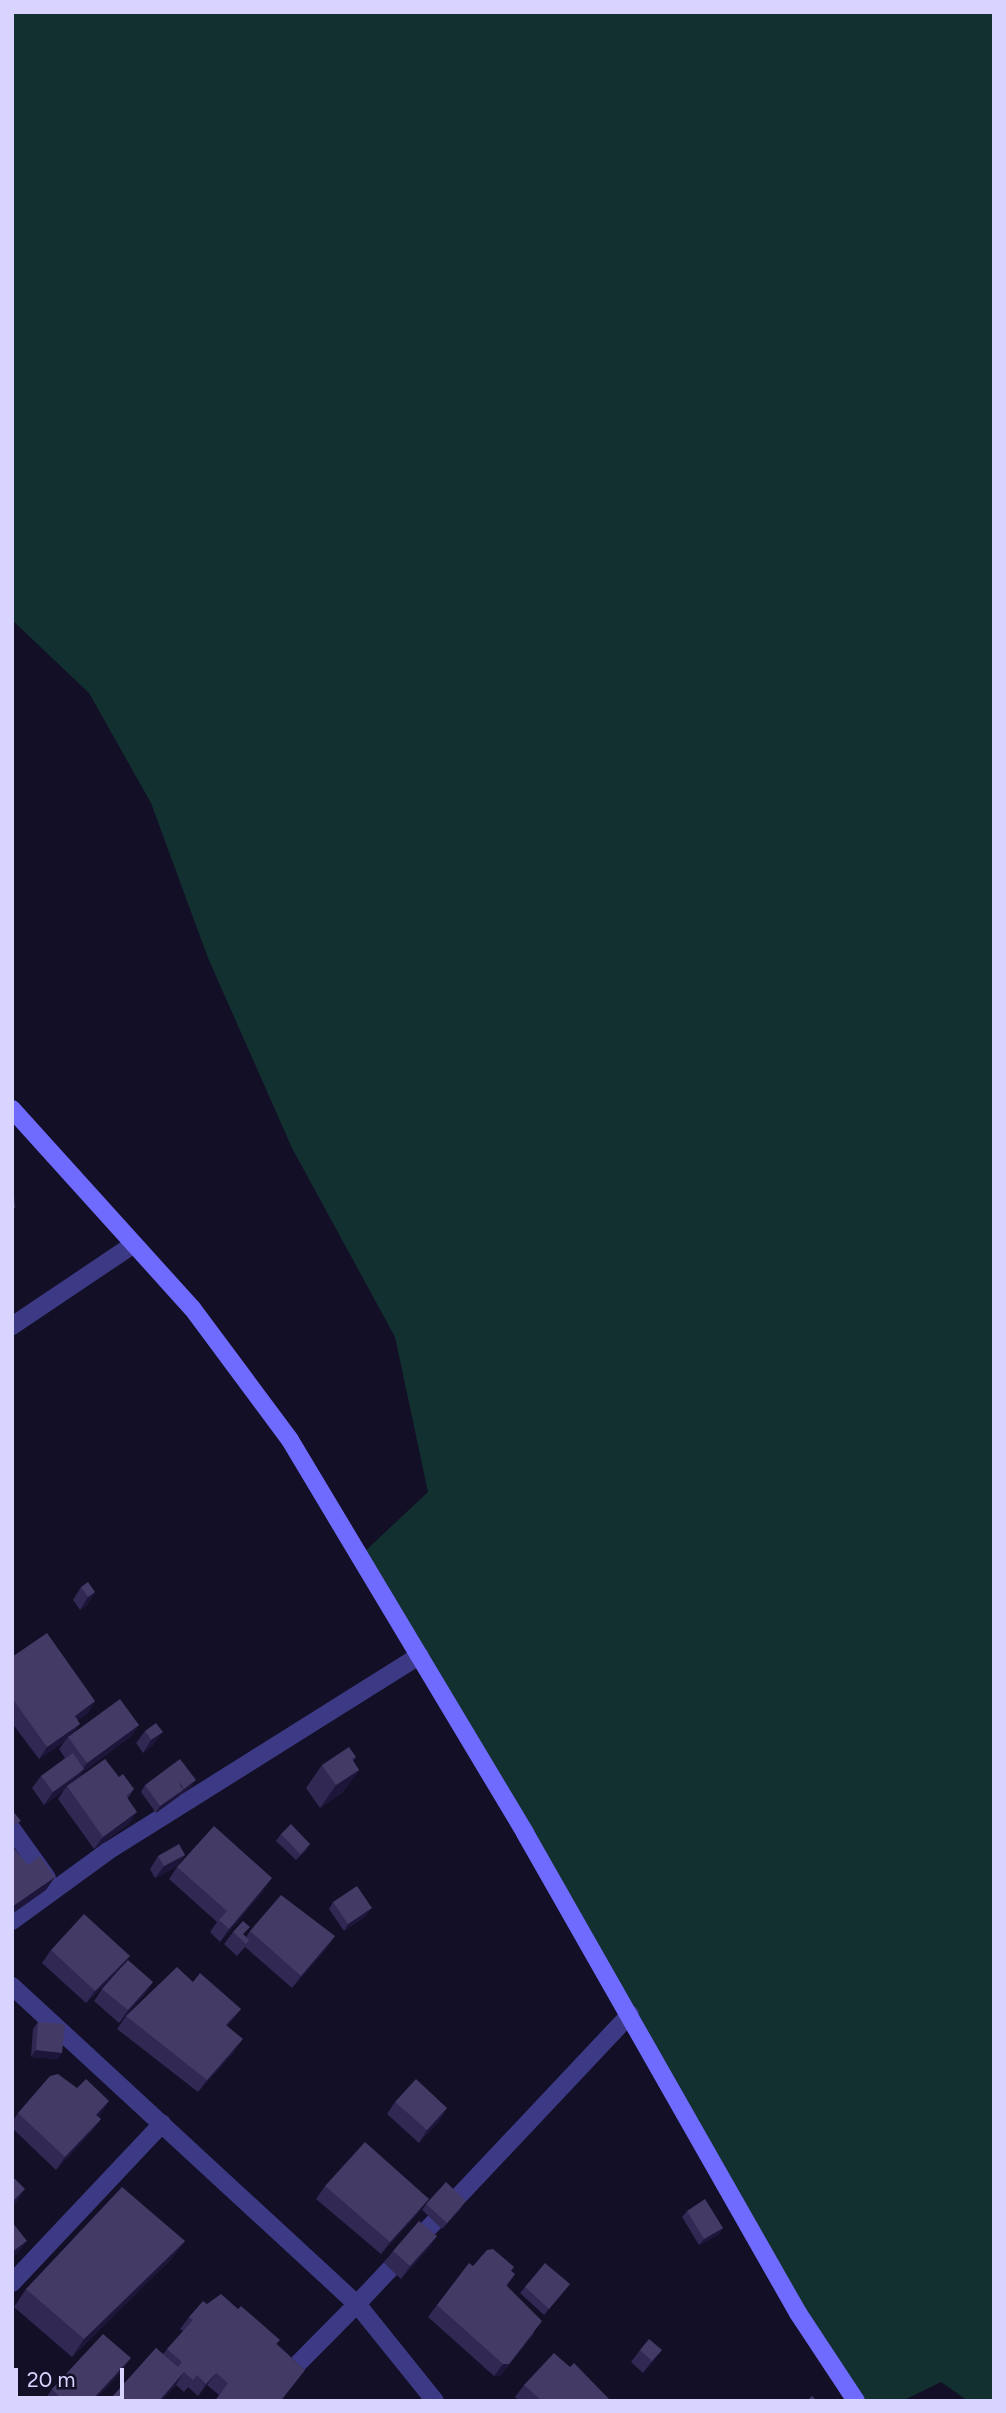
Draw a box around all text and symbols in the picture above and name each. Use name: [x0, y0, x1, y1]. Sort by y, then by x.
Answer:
scale bar: [18, 2354, 128, 2398]
text: 20 m: [27, 2367, 75, 2392]

